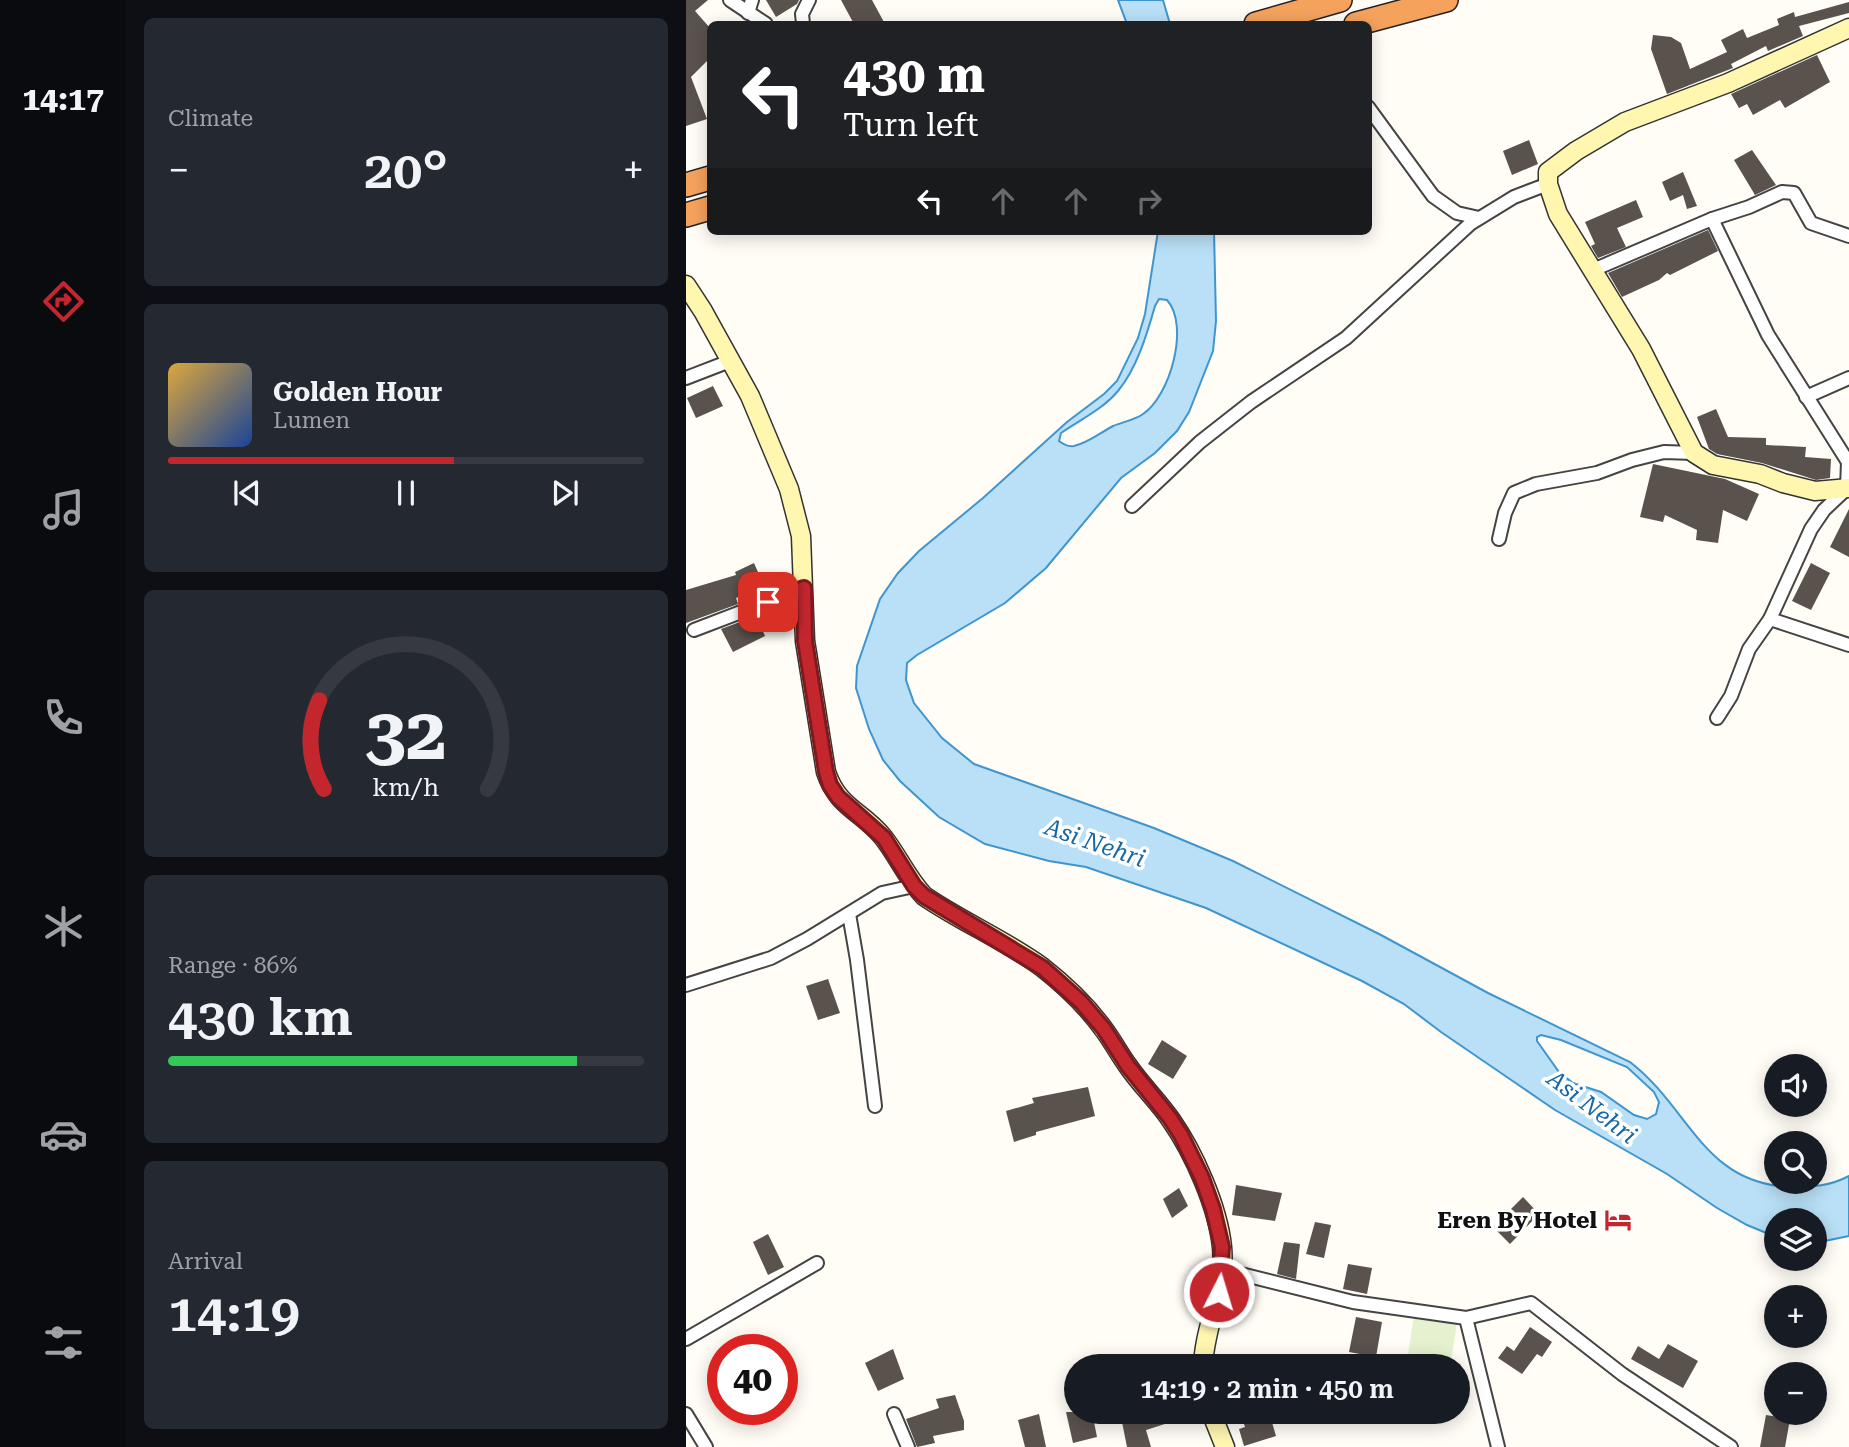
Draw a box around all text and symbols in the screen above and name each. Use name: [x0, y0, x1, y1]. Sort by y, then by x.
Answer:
text: 430 m: [843, 47, 985, 104]
icon: left: [728, 49, 819, 140]
text: 14:17: [22, 80, 104, 118]
text: Climate: [168, 105, 253, 132]
text: Turn left: [843, 106, 978, 144]
text: 20°: [364, 140, 448, 201]
text: −: [168, 148, 189, 192]
text: +: [623, 148, 644, 192]
icon: left: [911, 182, 949, 220]
icon: ahead: [984, 182, 1022, 220]
icon: ahead: [1057, 182, 1095, 220]
icon: right: [1130, 182, 1168, 220]
icon: directions: [39, 277, 88, 326]
text: Golden Hour: [273, 377, 442, 407]
text: Lumen: [273, 407, 350, 434]
icon: previous: [228, 474, 266, 512]
icon: pause: [387, 474, 425, 512]
icon: next: [546, 474, 584, 512]
icon: music: [39, 485, 88, 534]
pin: [738, 572, 798, 632]
icon: arrive: [749, 583, 787, 621]
icon: phone: [39, 693, 88, 742]
text: 32: [365, 693, 447, 778]
text: km/h: [373, 773, 439, 802]
water label: Asi Nehri: [1039, 812, 1149, 873]
icon: climate: [39, 902, 88, 951]
text: Range · 86%: [168, 952, 297, 979]
text: 430 km: [168, 987, 353, 1048]
map controls: [1764, 1054, 1827, 1425]
button: sound: [1764, 1054, 1827, 1117]
water label: Asi Nehri: [1540, 1063, 1642, 1150]
icon: car: [39, 1110, 88, 1159]
button: search: [1764, 1131, 1827, 1194]
hotel icon: Eren By Hotel: [1603, 1205, 1633, 1235]
place label: Eren By Hotel: [1437, 1207, 1597, 1234]
button: layers: [1764, 1208, 1827, 1271]
text: Arrival: [168, 1248, 243, 1275]
position arrow: [1182, 1255, 1256, 1329]
text: 14:19: [168, 1283, 300, 1344]
button: +: [1764, 1285, 1827, 1348]
icon: filters: [39, 1318, 88, 1367]
speed limit sign: 40: [707, 1334, 798, 1425]
button: −: [1764, 1362, 1827, 1425]
text: 14:19 · 2 min · 450 m: [1140, 1374, 1394, 1404]

